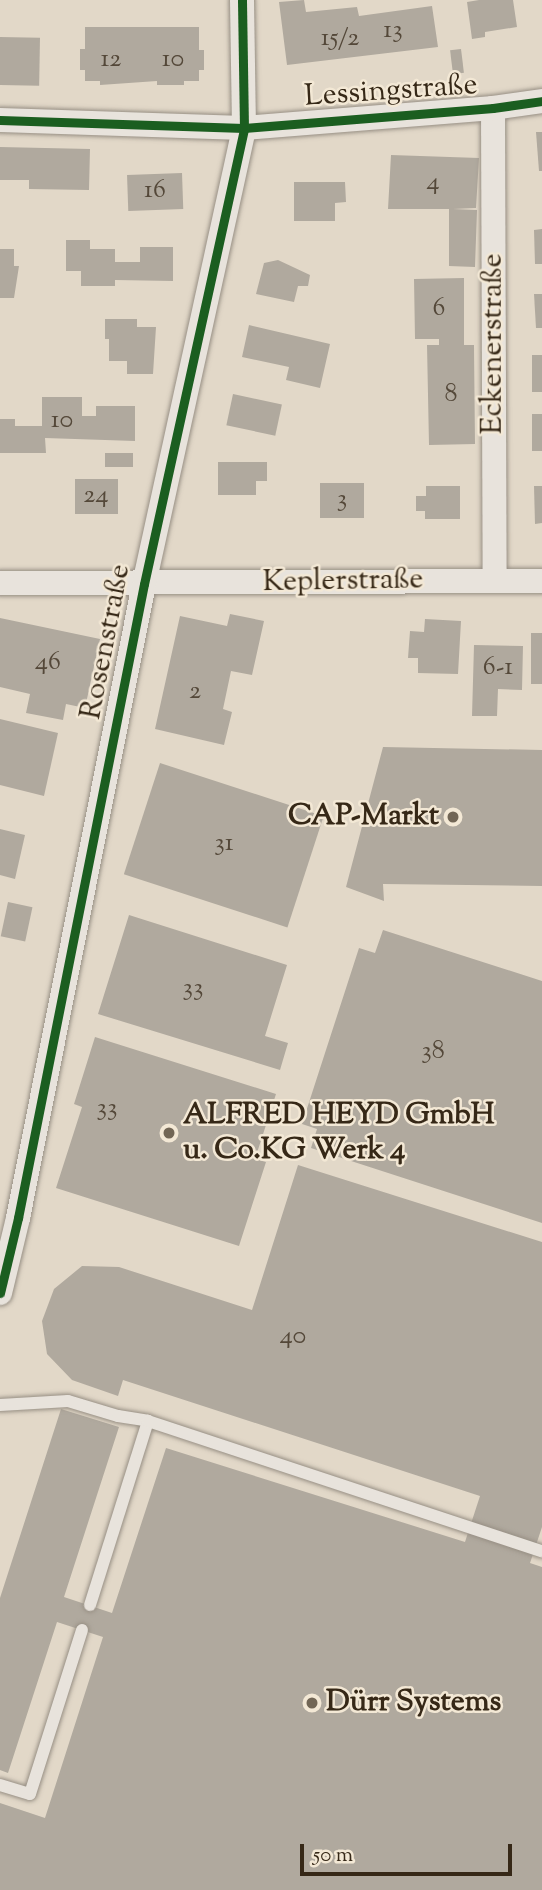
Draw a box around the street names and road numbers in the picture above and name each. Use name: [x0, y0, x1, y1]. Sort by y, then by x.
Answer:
street label: Lessingstraße: [303, 68, 479, 116]
street label: Eckenerstraße: [476, 254, 512, 434]
street label: Rosenstraße: [74, 561, 140, 723]
street label: Keplerstraße: [262, 563, 424, 601]

